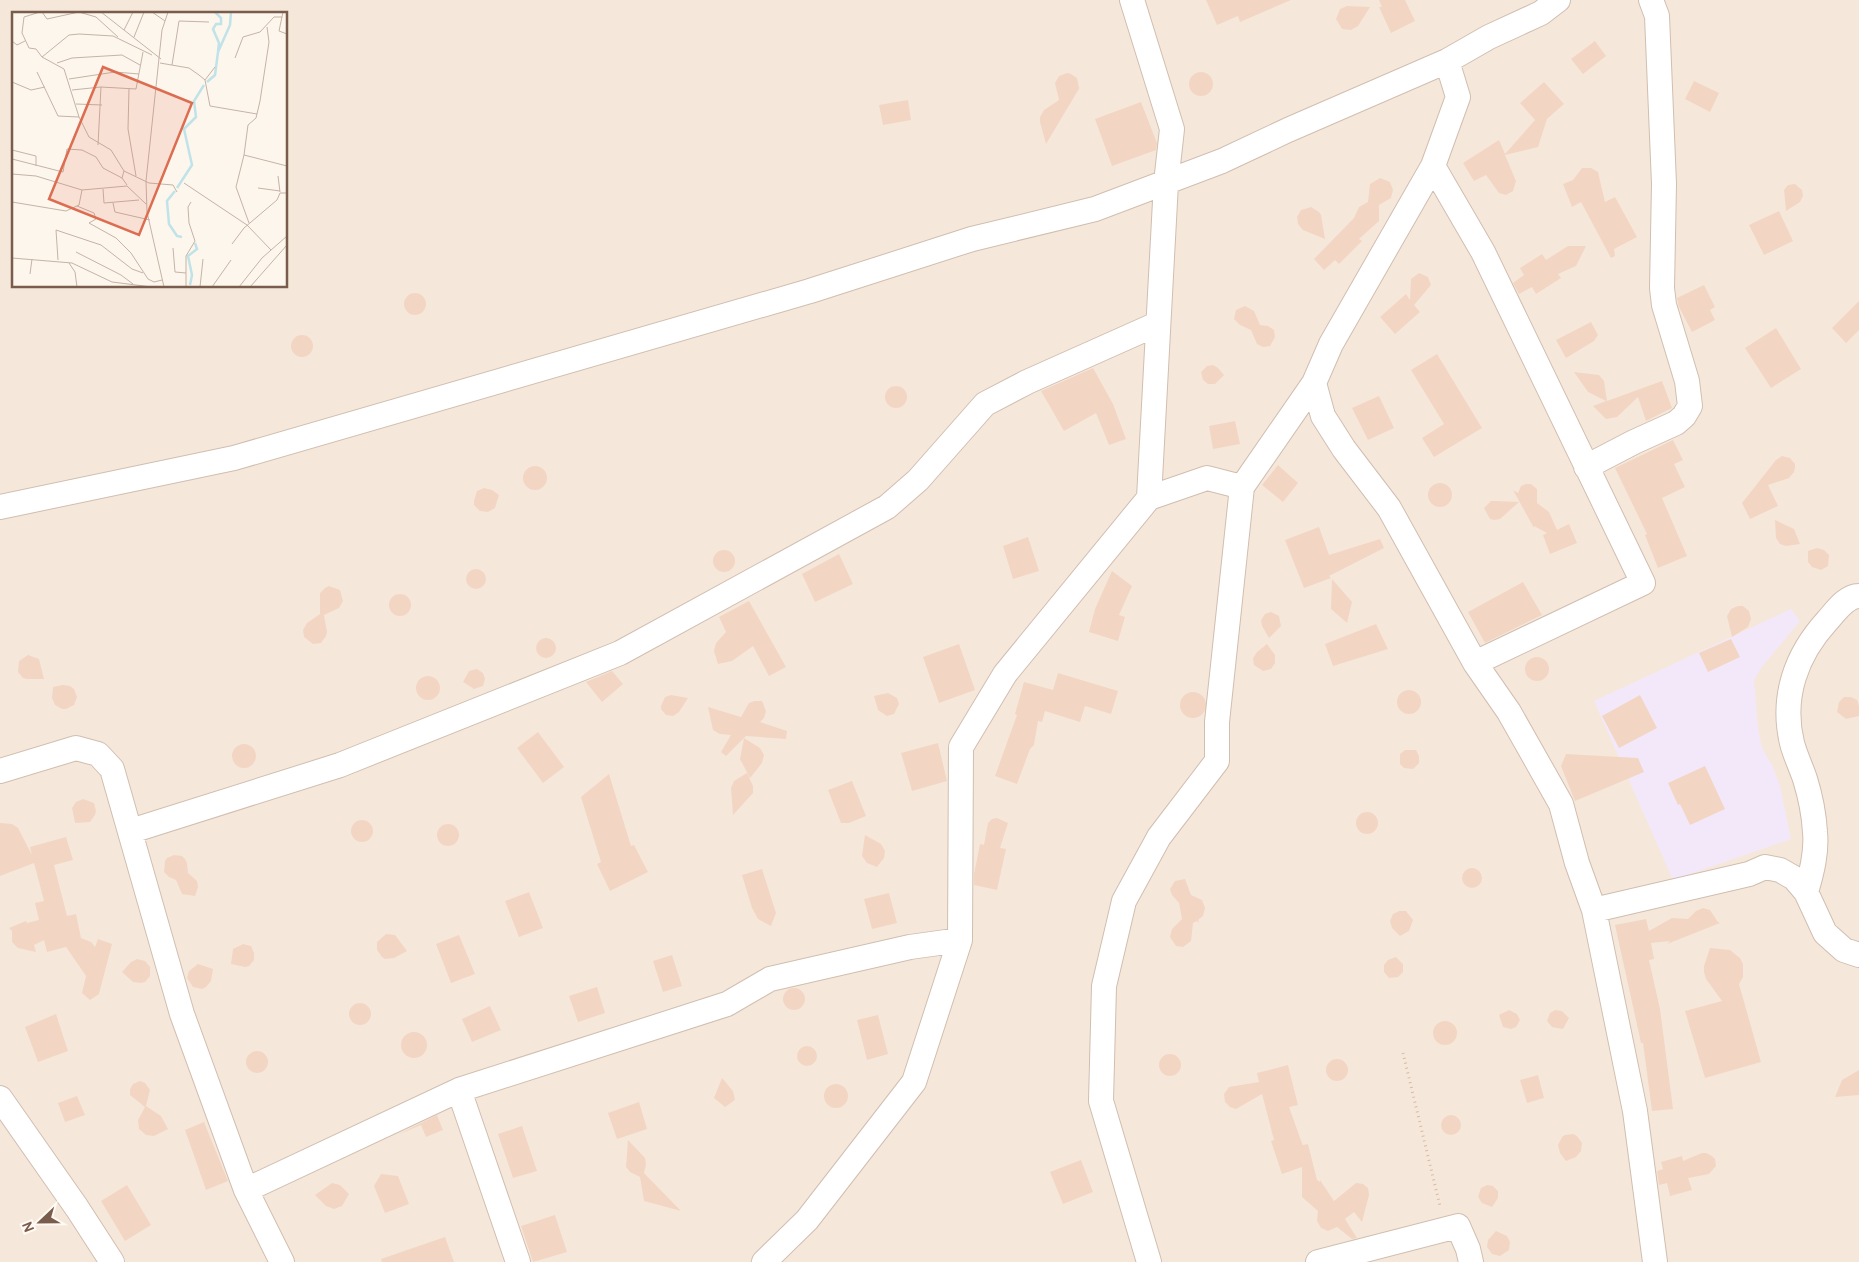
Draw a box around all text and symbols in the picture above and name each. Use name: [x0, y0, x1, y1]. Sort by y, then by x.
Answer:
inset map: [12, 12, 288, 288]
north arrow: [15, 1197, 65, 1247]
text: N: [20, 1218, 39, 1234]

